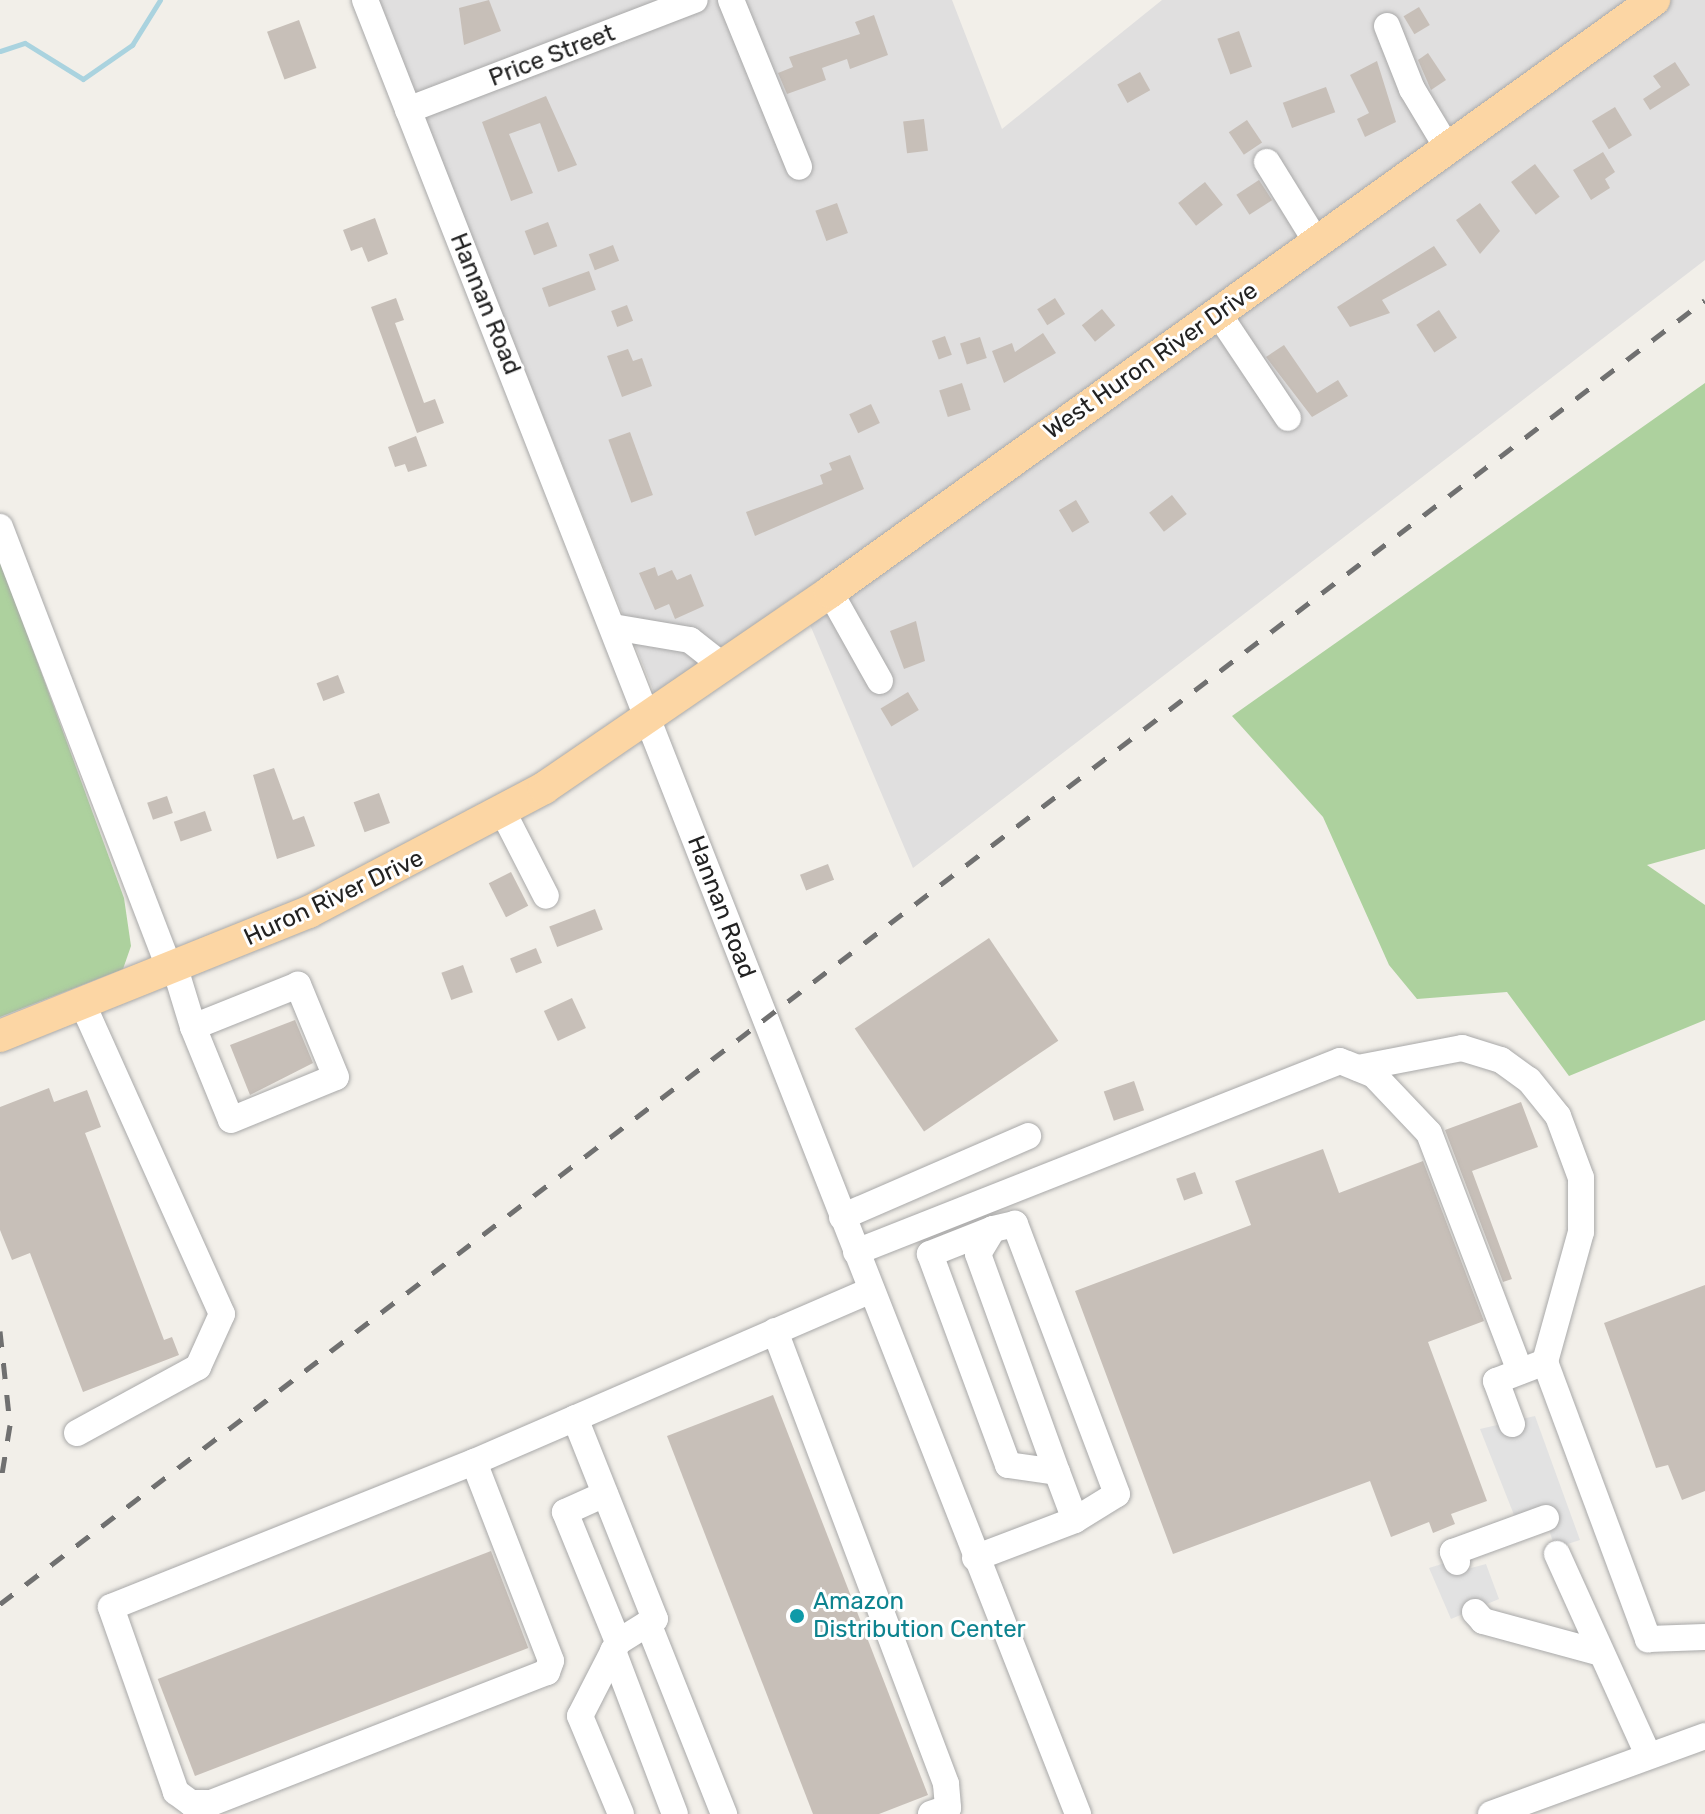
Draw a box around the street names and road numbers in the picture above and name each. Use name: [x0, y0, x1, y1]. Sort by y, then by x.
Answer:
street label: Price Street: [485, 19, 619, 93]
street label: Hannan Road: [444, 229, 526, 379]
street label: West Huron River Drive: [1038, 276, 1264, 446]
street label: Hannan Road: [681, 832, 761, 982]
street label: Huron River Drive: [239, 844, 429, 952]

